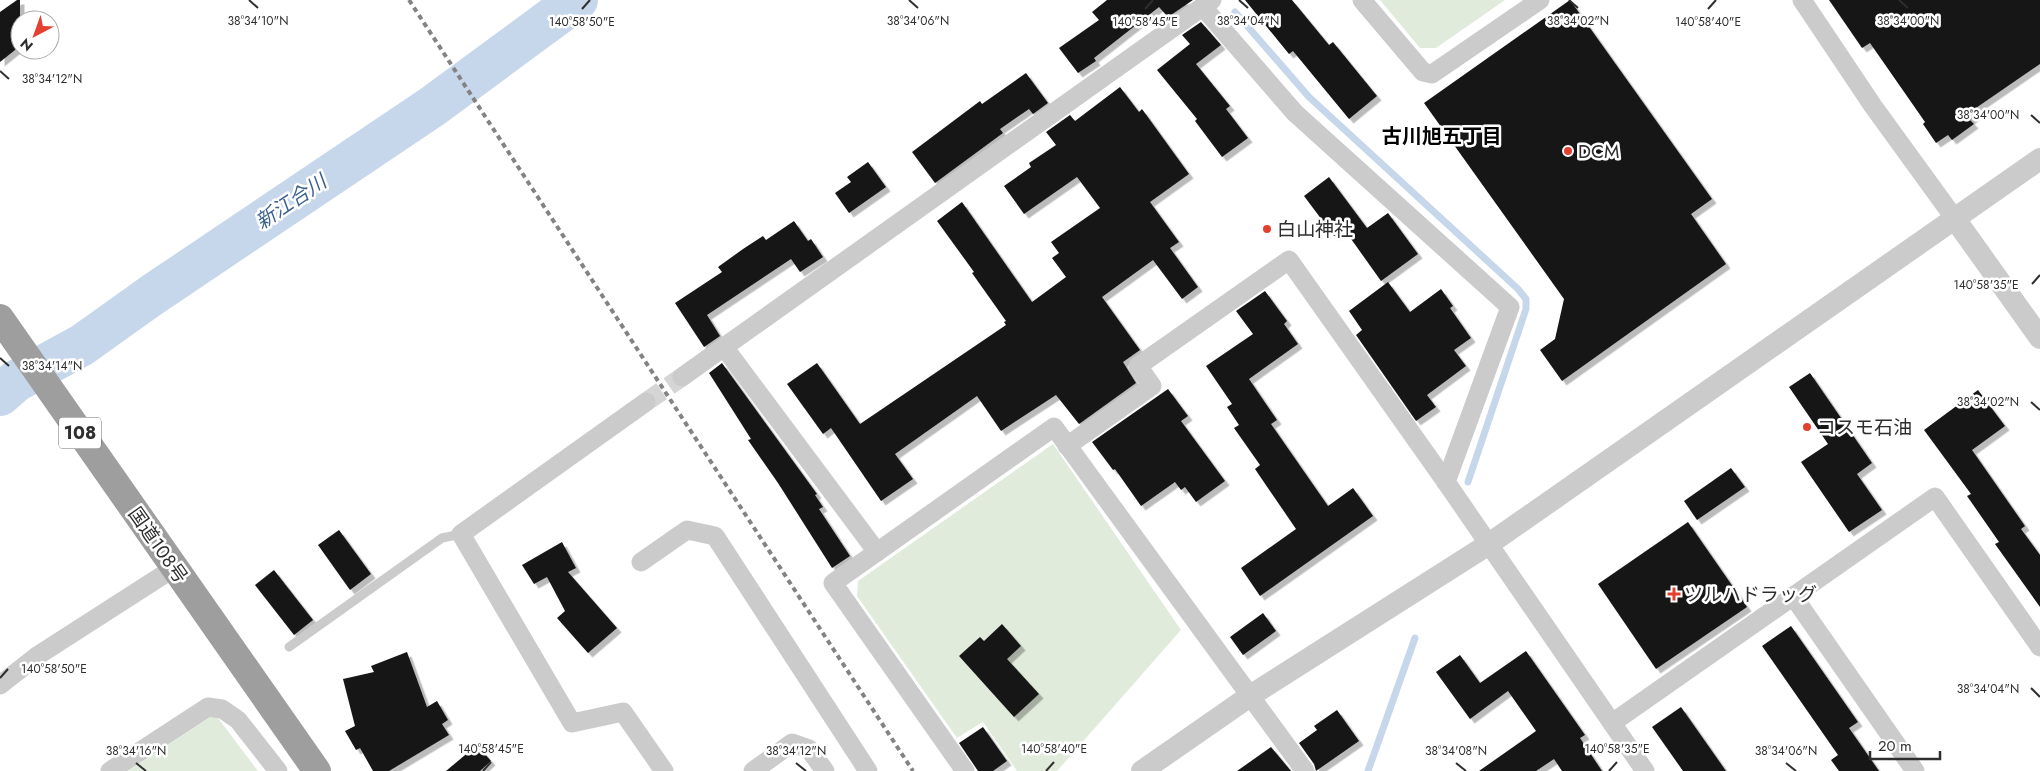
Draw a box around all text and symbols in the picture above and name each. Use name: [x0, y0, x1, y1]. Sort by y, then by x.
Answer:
north arrow: [10, 10, 60, 60]
text: 38°34'10"N: [228, 12, 288, 30]
text: 38°34'06"N: [887, 12, 949, 30]
text: 38°34'04"N: [1217, 12, 1279, 30]
text: 38°34'02"N: [1547, 12, 1609, 30]
text: 38°34'00"N: [1877, 12, 1939, 30]
text: 140°58'50"E: [549, 13, 615, 31]
text: 140°58'45"E: [1112, 13, 1178, 31]
text: 140°58'40"E: [1675, 13, 1741, 31]
text: N: [16, 34, 37, 56]
text: 38°34'12"N: [22, 70, 82, 88]
text: 38°34'00"N: [1957, 106, 2019, 124]
district label: 古川旭五丁目: [1382, 122, 1502, 151]
place label: DCM: [1578, 138, 1619, 165]
marker: DCM: [1562, 145, 1574, 157]
water label: 新江合川: [250, 166, 334, 236]
place label: 白山神社: [1277, 216, 1353, 243]
marker: 白山神社: [1261, 223, 1273, 235]
text: 140°58'35"E: [1953, 276, 2019, 294]
text: 38°34'14"N: [22, 357, 82, 375]
text: 38°34'02"N: [1957, 393, 2019, 411]
place label: コスモ石油: [1817, 414, 1912, 441]
road number: 108: [59, 418, 101, 448]
marker: コスモ石油: [1801, 421, 1813, 433]
street label: 国道108号: [122, 501, 194, 589]
place label: ツルハドラッグ: [1684, 581, 1817, 608]
marker: ツルハドラッグ: [1668, 588, 1680, 600]
text: 140°58'50"E: [21, 660, 87, 678]
text: 38°34'04"N: [1957, 680, 2019, 698]
scale bar: [1870, 728, 1940, 760]
text: 20 m: [1878, 735, 1912, 757]
text: 140°58'45"E: [458, 740, 524, 758]
text: 140°58'40"E: [1021, 740, 1087, 758]
text: 140°58'35"E: [1584, 740, 1650, 758]
text: 38°34'16"N: [106, 742, 166, 760]
text: 38°34'12"N: [766, 742, 826, 760]
text: 38°34'08"N: [1425, 742, 1487, 760]
text: 38°34'06"N: [1755, 742, 1817, 760]

